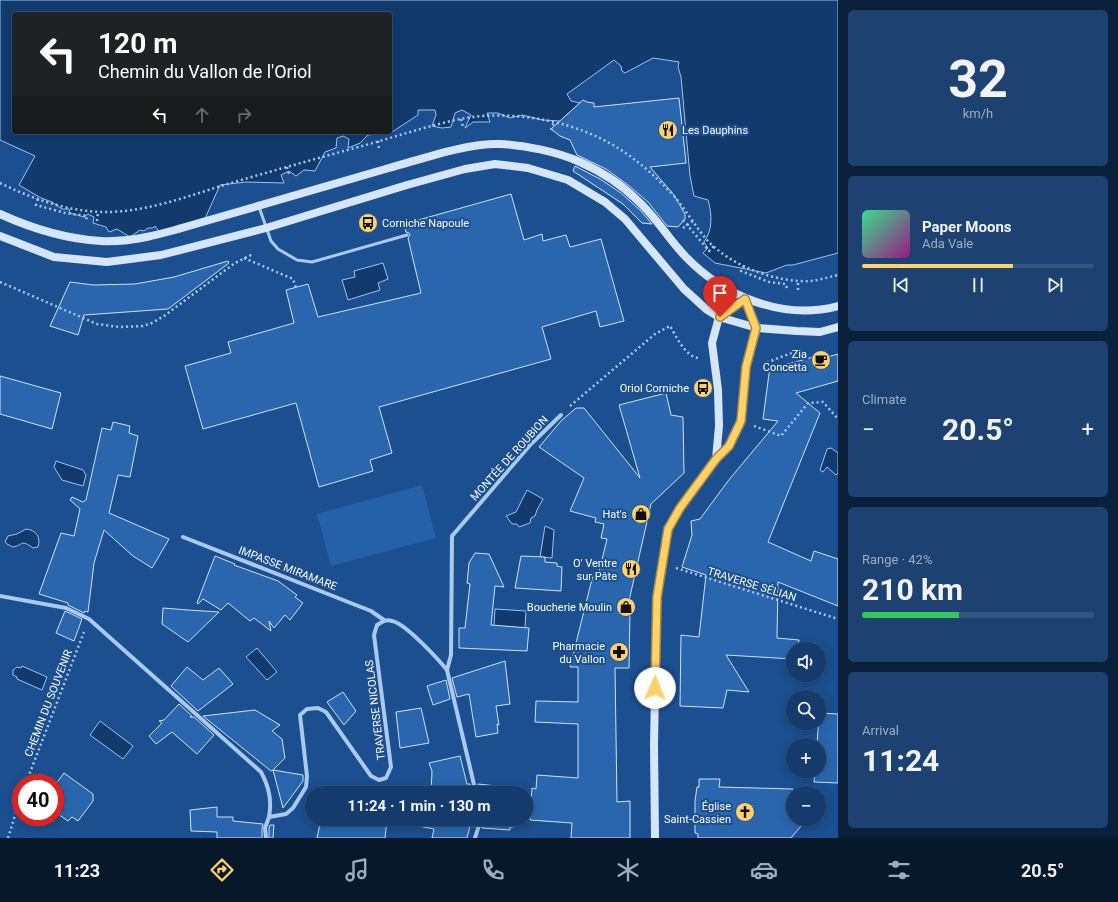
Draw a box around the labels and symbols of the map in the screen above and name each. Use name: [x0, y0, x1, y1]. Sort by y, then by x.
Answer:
restaurant icon: Les Dauphins: [657, 119, 679, 141]
place label: Les Dauphins: [682, 124, 748, 137]
bus stop icon: Corniche Napoule: [357, 212, 379, 234]
place label: Corniche Napoule: [382, 217, 469, 230]
pin: [703, 276, 737, 317]
place label: Zia Concetta: [763, 348, 807, 374]
cafe icon: Zia Concetta: [810, 349, 832, 371]
bus stop icon: Oriol Corniche: [692, 377, 714, 399]
place label: Oriol Corniche: [620, 382, 689, 395]
street label: MONTÉE DE ROUBION: [468, 413, 551, 503]
shop icon: Hat's: [630, 503, 652, 525]
place label: Hat's: [602, 508, 627, 521]
street label: IMPASSE MIRAMARE: [237, 544, 339, 593]
place label: O' Ventre sur Pâte: [573, 557, 617, 583]
restaurant icon: O' Ventre sur Pâte: [620, 558, 642, 580]
street label: TRAVERSE SÉLIAN: [706, 565, 798, 604]
shop icon: Boucherie Moulin: [615, 596, 637, 618]
place label: Boucherie Moulin: [527, 601, 612, 614]
place label: Pharmacie du Vallon: [552, 640, 605, 666]
pharmacy icon: Pharmacie du Vallon: [608, 641, 630, 663]
street label: CHEMIN DU SOUVENIR: [22, 648, 75, 759]
street label: TRAVERSE NICOLAS: [363, 659, 388, 761]
position arrow: [634, 667, 676, 709]
speed limit sign: 40: [12, 774, 64, 826]
place label: Église Saint-Cassien: [664, 800, 731, 826]
church icon: Église Saint-Cassien: [734, 801, 756, 823]

